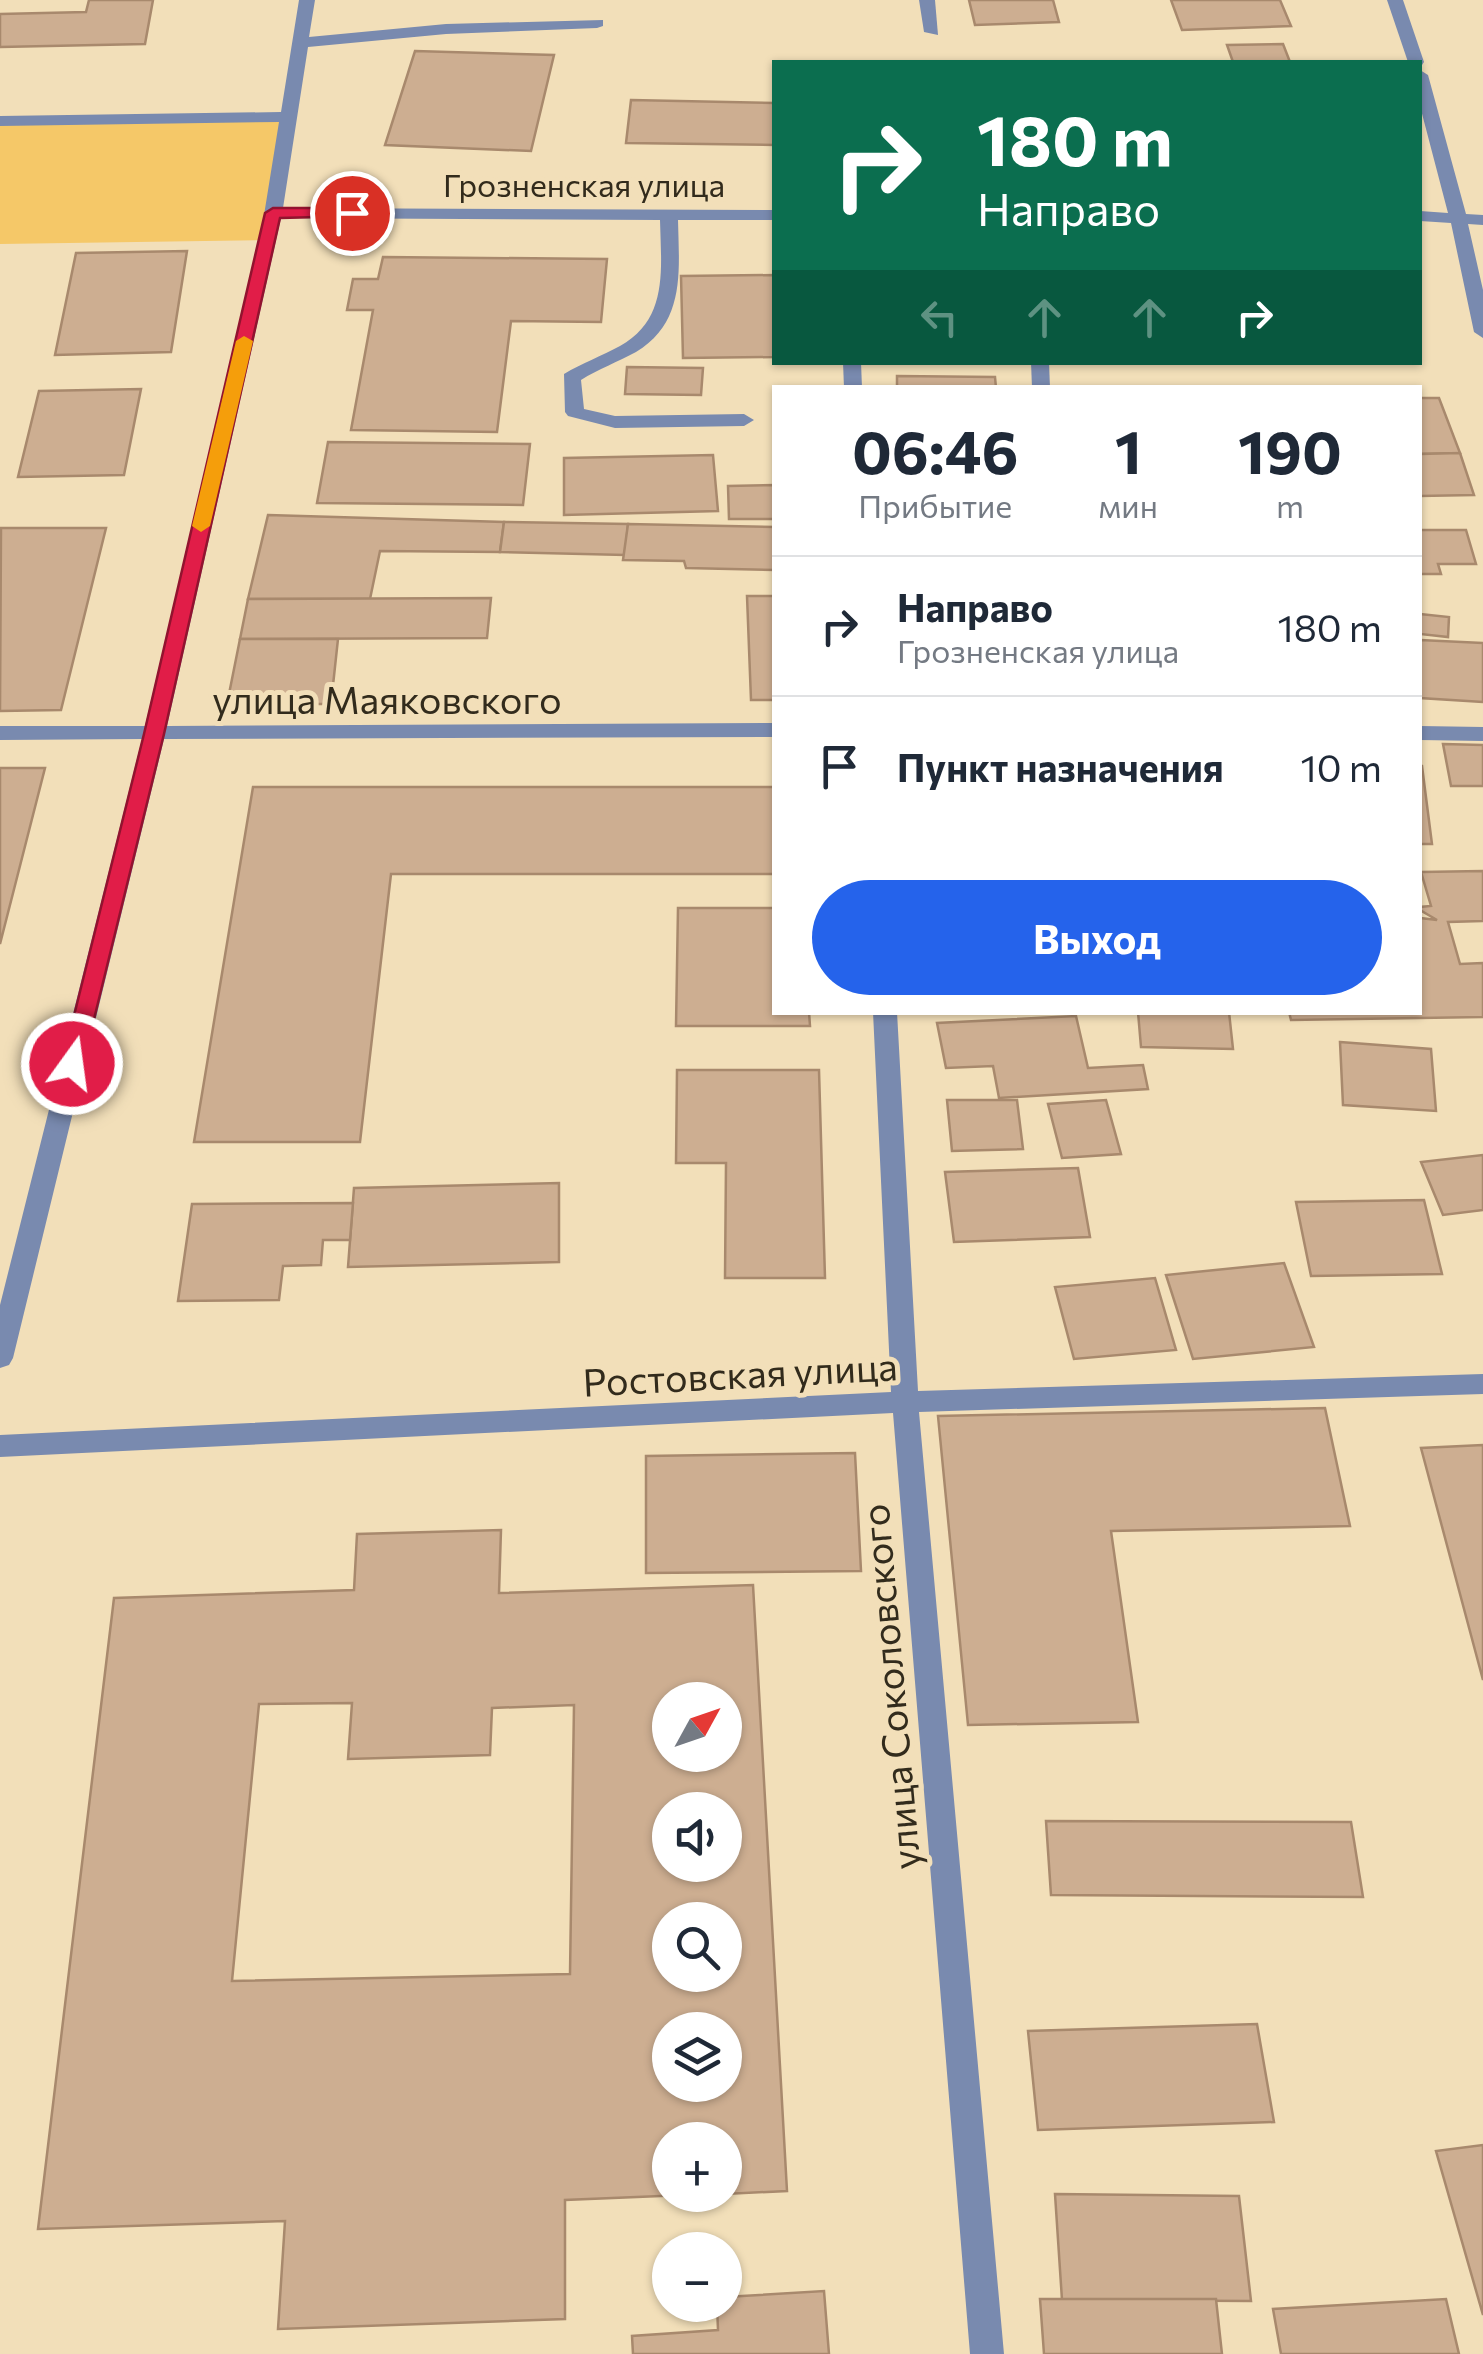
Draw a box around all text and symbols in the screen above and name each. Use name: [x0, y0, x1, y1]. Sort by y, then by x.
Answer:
text: 180 m: [977, 95, 1173, 180]
icon: right: [812, 100, 942, 230]
street label: Грозненская улица: [443, 164, 725, 204]
pin: [310, 171, 395, 256]
text: Направо: [977, 180, 1160, 235]
icon: arrive: [325, 186, 380, 241]
icon: left: [912, 290, 967, 345]
icon: ahead: [1017, 290, 1072, 345]
icon: ahead: [1122, 290, 1177, 345]
icon: right: [1227, 290, 1282, 345]
text: 06:46: [852, 413, 1019, 486]
text: 1: [1115, 413, 1142, 486]
text: 190: [1238, 413, 1342, 486]
text: Прибытие: [858, 485, 1012, 525]
text: мин: [1099, 485, 1158, 525]
text: m: [1276, 485, 1304, 525]
text: Направо: [897, 583, 1053, 630]
icon: right: [812, 599, 867, 654]
text: 180 m: [1277, 603, 1382, 650]
text: Грозненская улица: [897, 630, 1179, 670]
street label: улица Маяковского: [212, 675, 562, 722]
icon: arrive: [812, 739, 867, 794]
text: Пункт назначения: [897, 743, 1224, 790]
text: 10 m: [1301, 743, 1382, 790]
button: Выход: [812, 880, 1382, 995]
position arrow: [20, 1012, 124, 1116]
street label: Ростовская улица: [581, 1341, 899, 1405]
street label: улица Соколовского: [850, 1502, 928, 1872]
north arrow: [652, 1682, 742, 1772]
map controls: [652, 1682, 742, 2322]
button: sound: [652, 1792, 742, 1882]
button: search: [652, 1902, 742, 1992]
button: layers: [652, 2012, 742, 2102]
button: +: [652, 2122, 742, 2212]
button: −: [652, 2232, 742, 2322]

